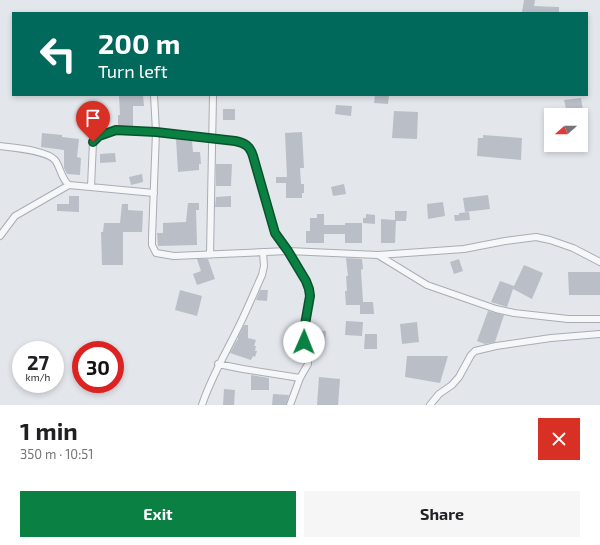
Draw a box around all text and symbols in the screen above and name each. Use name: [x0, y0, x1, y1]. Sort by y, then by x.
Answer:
text: 200 m: [98, 26, 180, 60]
icon: left: [32, 28, 84, 80]
text: Turn left: [98, 60, 168, 82]
pin: [76, 101, 110, 142]
icon: arrive: [82, 107, 104, 129]
north arrow: [544, 108, 588, 152]
map controls: [544, 108, 588, 152]
position arrow: [283, 321, 325, 363]
speed limit sign: 30: [72, 341, 124, 393]
text: 27: [27, 350, 49, 374]
text: km/h: [26, 371, 50, 383]
text: 1 min: [20, 416, 78, 445]
button: close: [538, 418, 580, 460]
text: 350 m · 10:51: [20, 446, 93, 462]
button: Exit: [20, 491, 296, 537]
button: Share: [304, 491, 580, 537]

